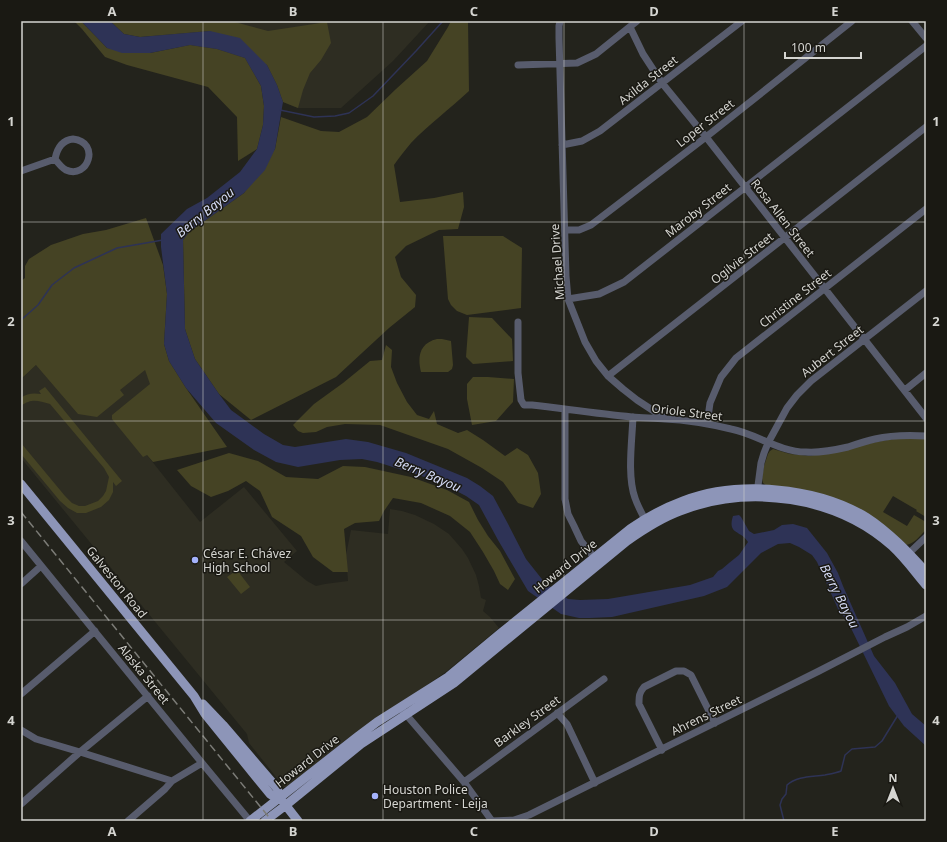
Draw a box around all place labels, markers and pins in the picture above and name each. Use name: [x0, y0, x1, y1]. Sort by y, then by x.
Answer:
place label: César E. Chávez High School: [203, 545, 291, 576]
marker: César E. Chávez High School: [190, 555, 200, 565]
place label: Houston Police Department - Leija: [383, 781, 488, 812]
marker: Houston Police Department - Leija: [370, 791, 380, 801]

